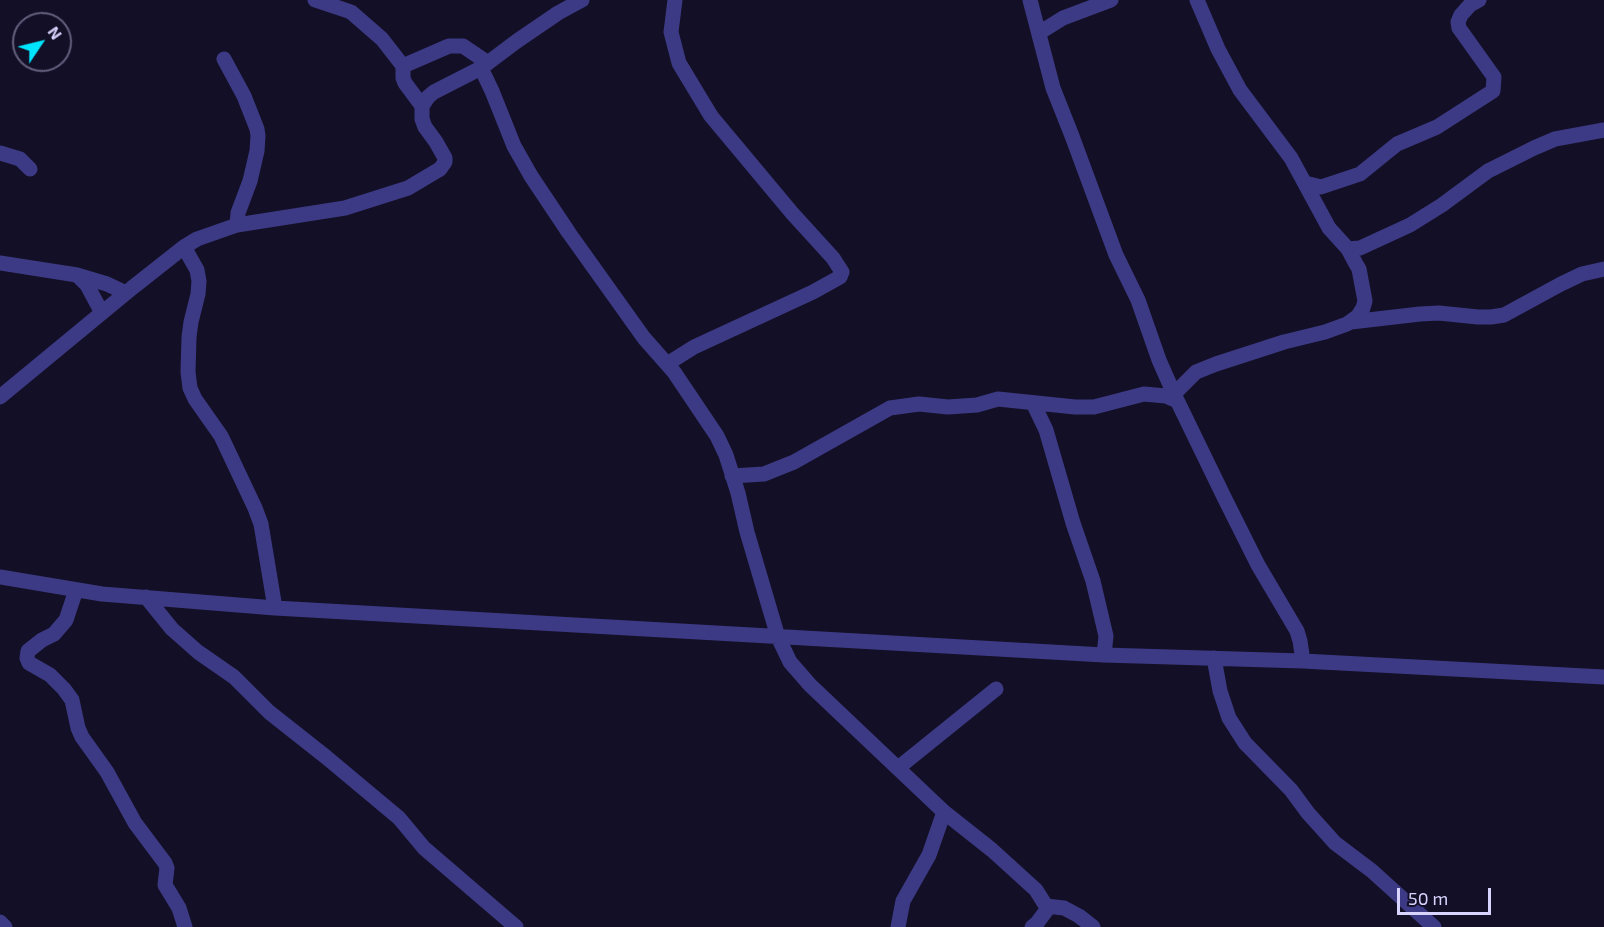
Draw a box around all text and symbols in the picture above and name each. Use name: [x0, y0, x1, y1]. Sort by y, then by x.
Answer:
north arrow: [12, 12, 72, 72]
text: N: [44, 22, 67, 43]
scale bar: [1400, 876, 1494, 914]
text: 50 m: [1408, 887, 1448, 909]

